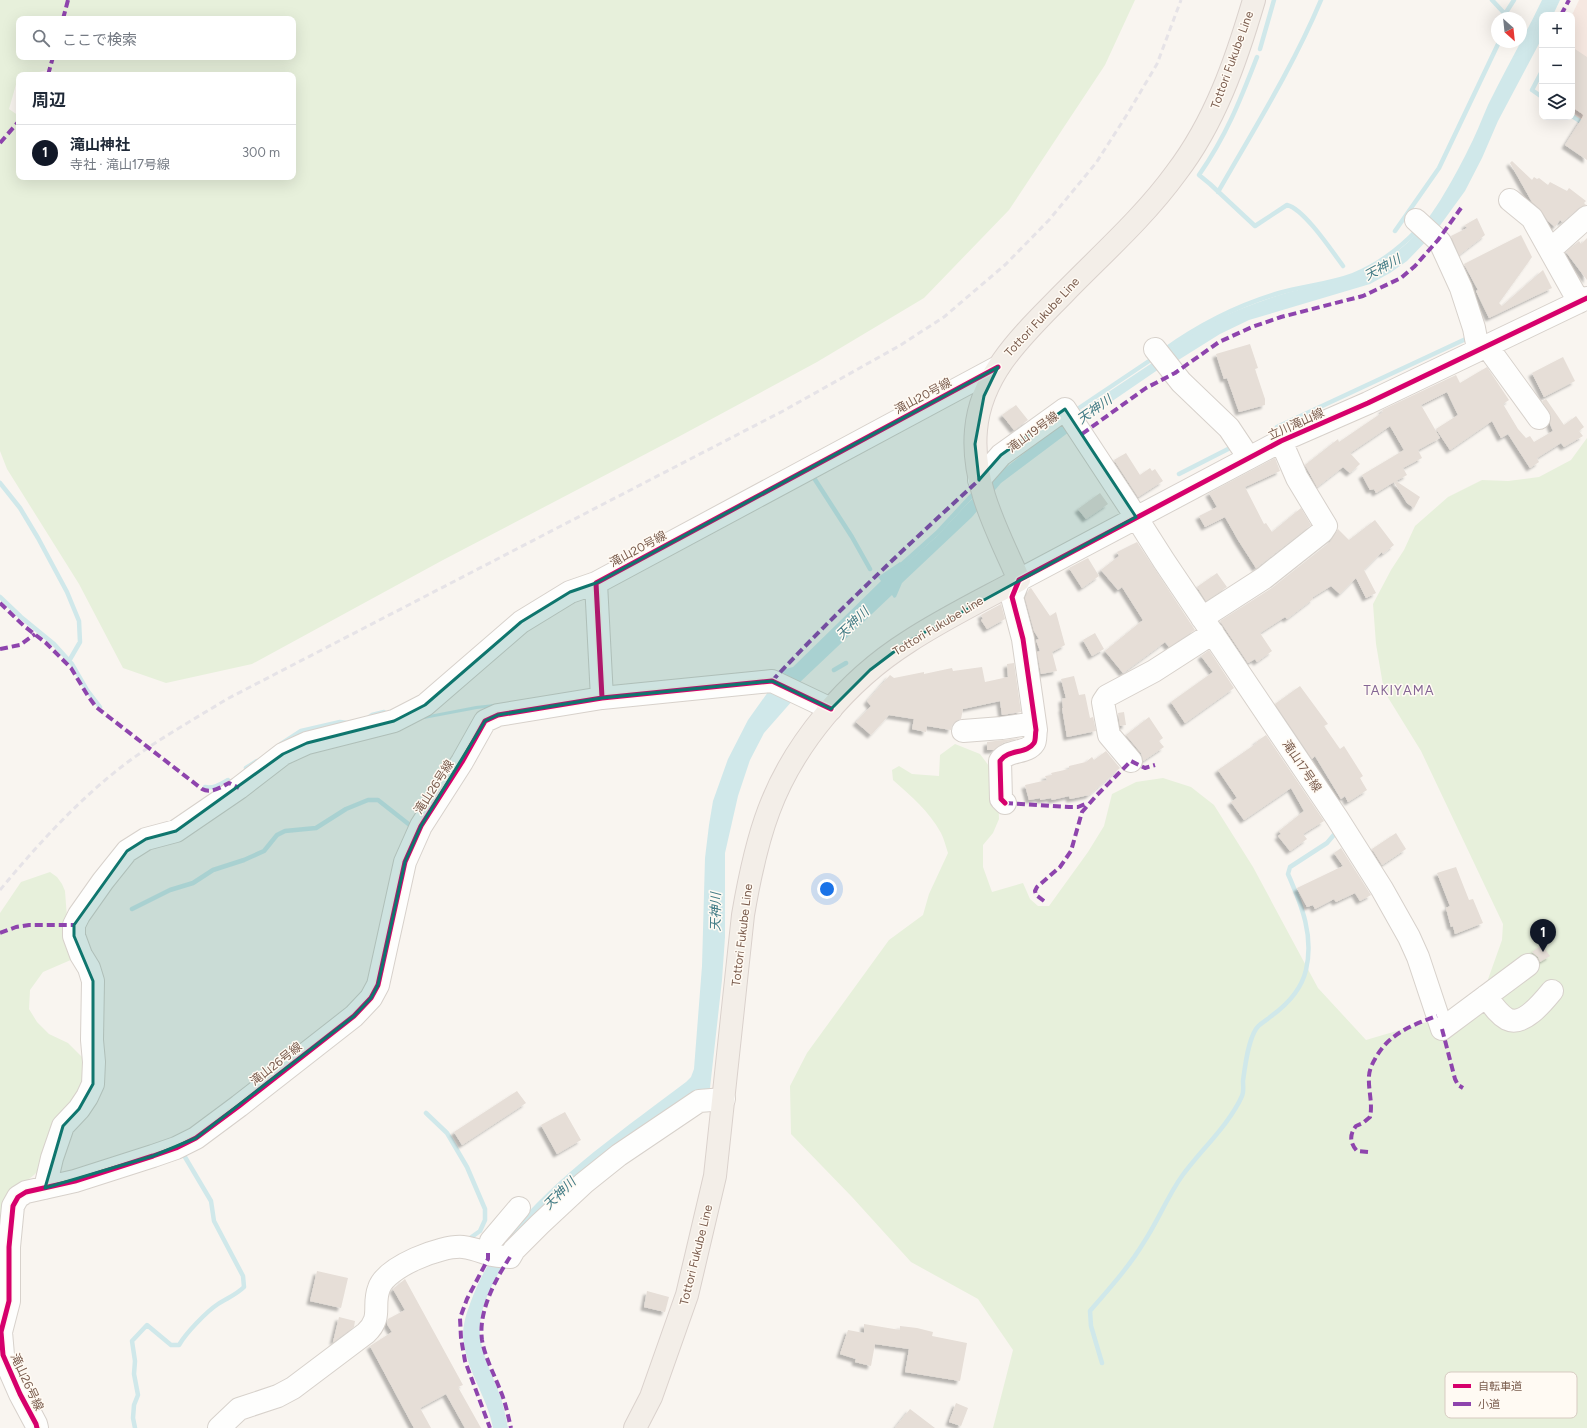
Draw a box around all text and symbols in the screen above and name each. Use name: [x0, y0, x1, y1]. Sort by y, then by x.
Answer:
street label: Tottori Fukube Line: [1208, 9, 1256, 111]
north arrow: [1491, 12, 1527, 48]
map controls: [1539, 12, 1575, 120]
button: +: [1539, 12, 1575, 48]
search box: [16, 16, 296, 60]
icon: search: [30, 27, 52, 49]
text: ここで検索: [62, 31, 137, 49]
button: −: [1539, 48, 1575, 84]
button: layers: [1539, 84, 1575, 120]
text: 周辺: [32, 90, 66, 110]
text: 滝山神社: [70, 136, 130, 154]
text: 1: [42, 145, 48, 160]
text: 300 m: [242, 145, 280, 160]
text: 寺社 · 滝山17号線: [70, 157, 170, 172]
water label: 天神川: [1361, 251, 1405, 283]
street label: Tottori Fukube Line: [1002, 274, 1083, 359]
street label: 滝山20号線: [892, 375, 954, 417]
water label: 天神川: [1074, 391, 1116, 427]
street label: 立川滝山線: [1266, 405, 1326, 443]
street label: 滝山19号線: [1005, 409, 1061, 455]
street label: 滝山20号線: [607, 528, 669, 570]
street label: Tottori Fukube Line: [890, 593, 986, 659]
water label: 天神川: [833, 603, 873, 642]
district label: TAKIYAMA: [1364, 683, 1435, 698]
street label: 滝山17号線: [1280, 737, 1324, 795]
street label: 滝山26号線: [411, 757, 457, 817]
your location: [817, 879, 837, 899]
street label: Tottori Fukube Line: [729, 883, 755, 987]
water label: 天神川: [708, 890, 723, 932]
pin: 1: [1530, 919, 1556, 952]
street label: 滝山26号線: [247, 1040, 305, 1088]
water label: 天神川: [540, 1173, 580, 1212]
street label: Tottori Fukube Line: [677, 1203, 715, 1307]
street label: 滝山26号線: [8, 1351, 46, 1413]
legend: [1445, 1372, 1577, 1418]
text: 自転車道: [1478, 1380, 1522, 1393]
text: 小道: [1478, 1398, 1500, 1411]

